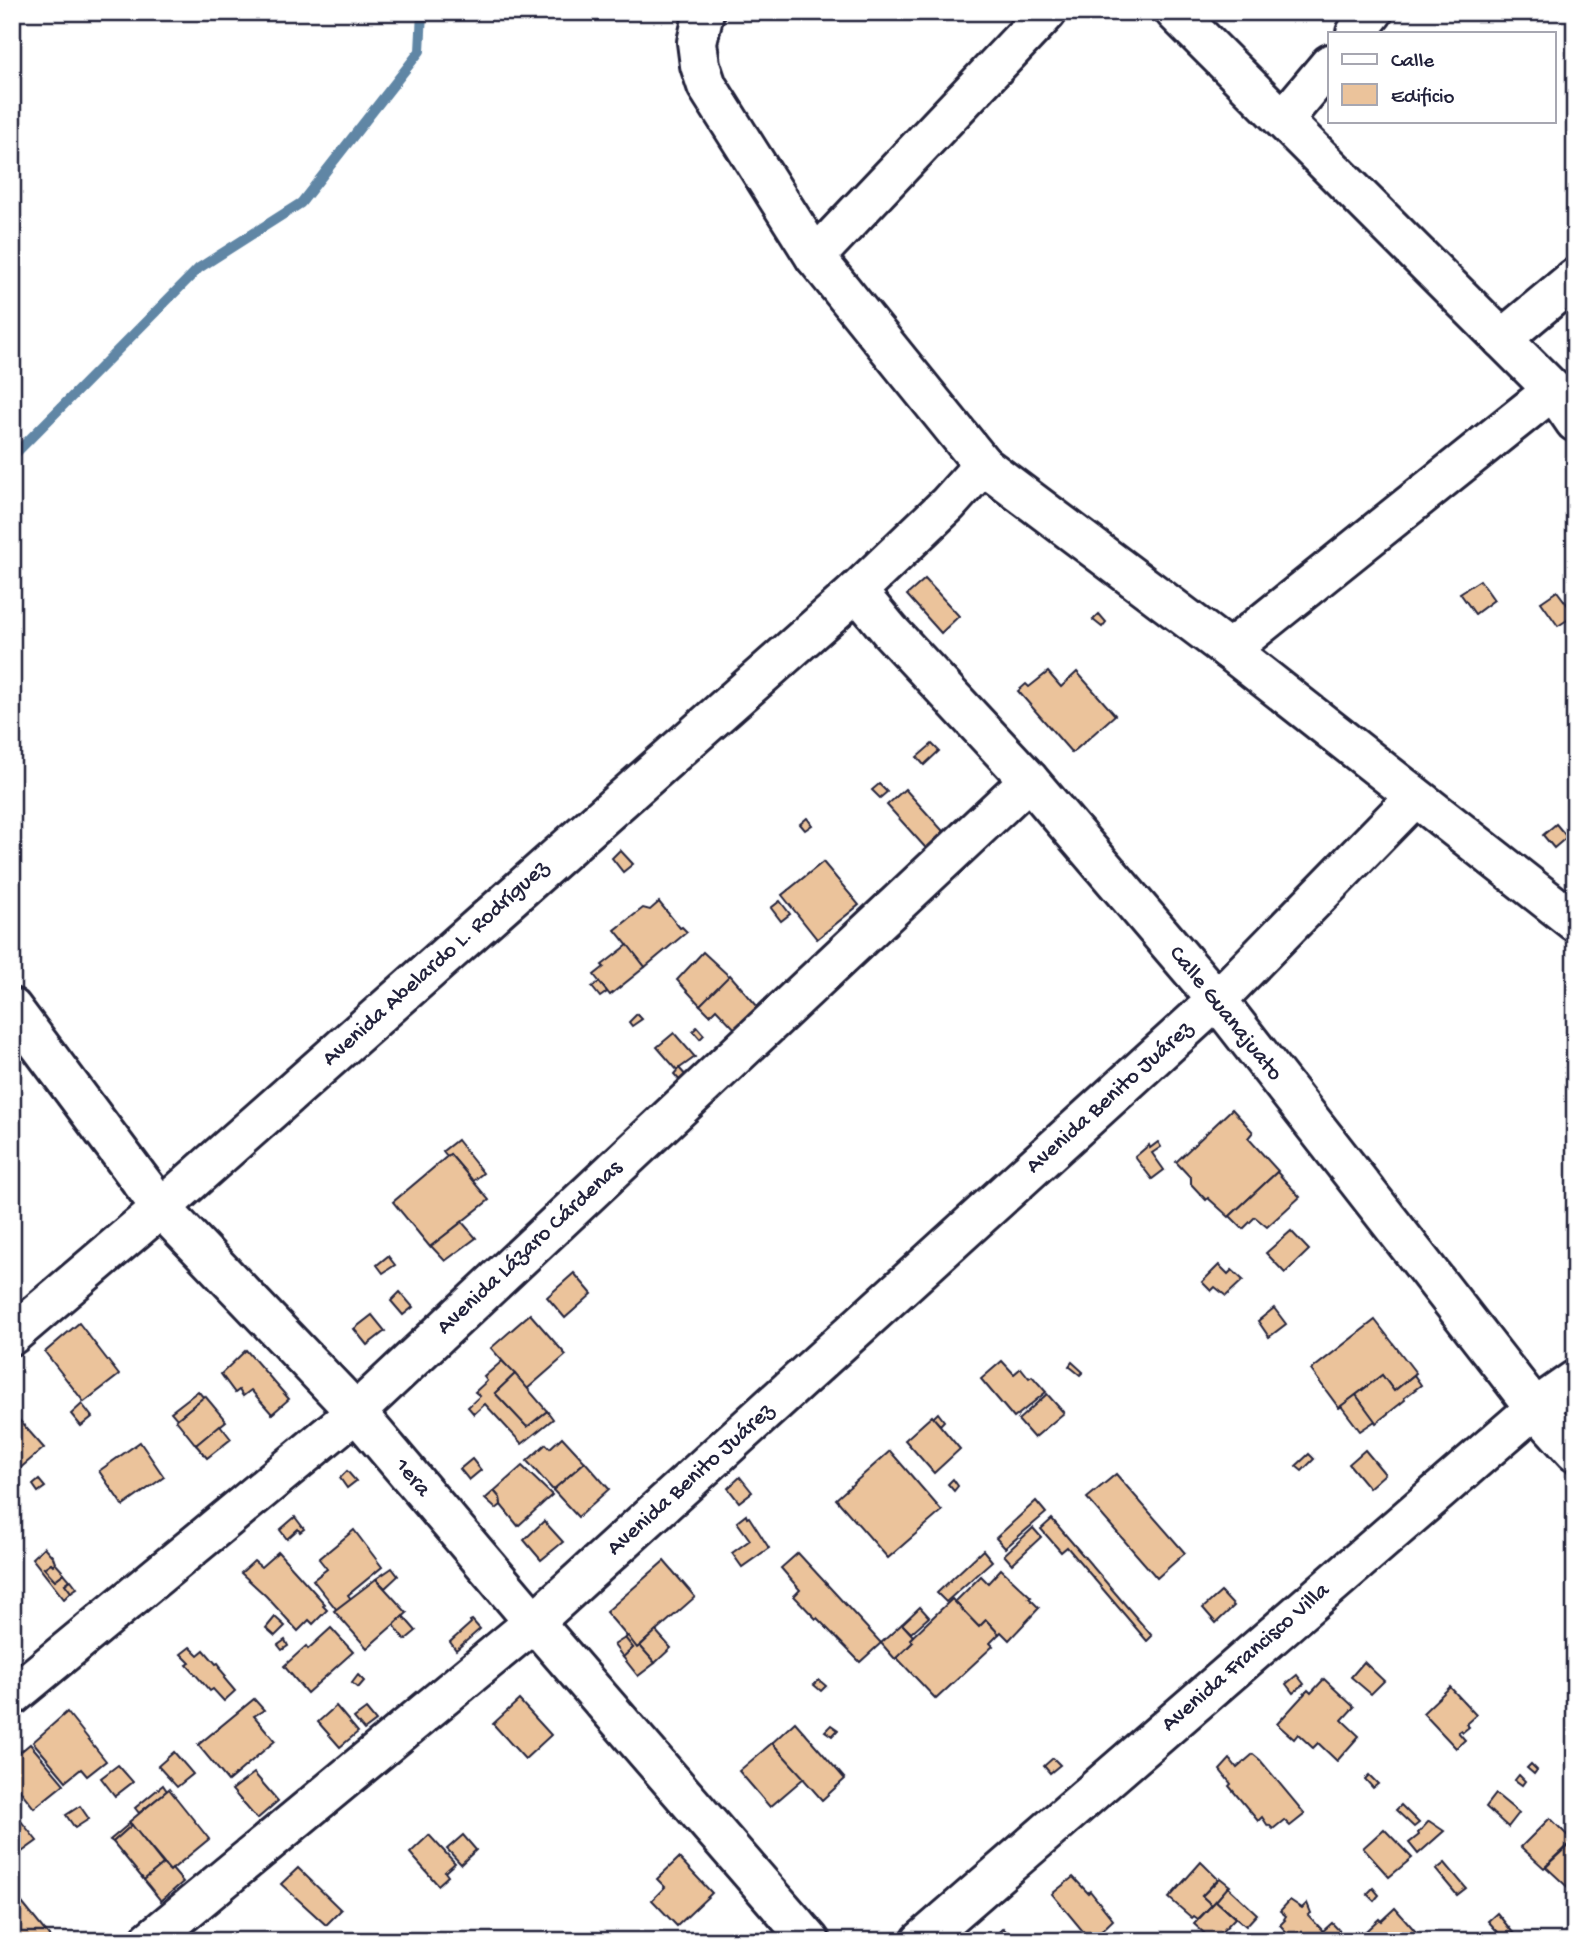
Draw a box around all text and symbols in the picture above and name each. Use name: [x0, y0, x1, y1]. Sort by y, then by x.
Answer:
legend: [1328, 32, 1556, 122]
text: Calle: [1391, 50, 1435, 75]
text: Edificio: [1391, 86, 1455, 111]
street label: Avenida Abelardo L. Rodríguez: [317, 855, 555, 1073]
street label: Calle Guanajuato: [1162, 941, 1288, 1087]
street label: Avenida Benito Juárez: [1021, 1015, 1200, 1180]
street label: Avenida Lázaro Cárdenas: [432, 1155, 629, 1341]
street label: Avenida Benito Juárez: [602, 1397, 781, 1562]
street label: 1era: [387, 1452, 437, 1504]
street label: Avenida Francisco Villa: [1156, 1577, 1337, 1738]

